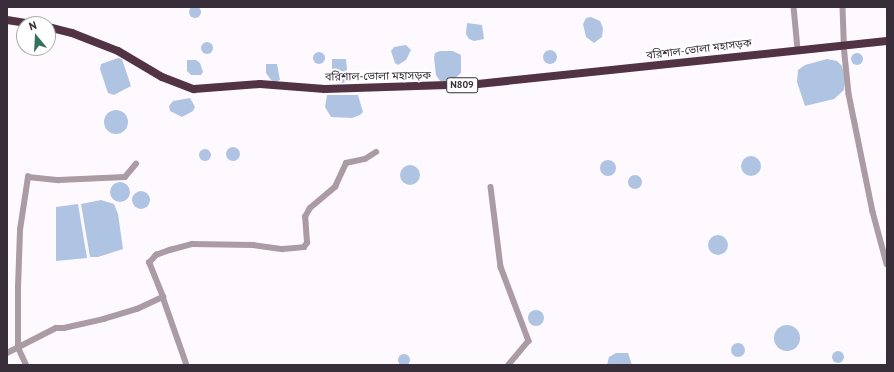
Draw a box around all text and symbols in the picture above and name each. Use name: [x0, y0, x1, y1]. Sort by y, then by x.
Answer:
north arrow: [16, 16, 56, 56]
text: N: [27, 18, 38, 33]
street label: বরিশাল-ভোলা মহাসড়ক: [646, 36, 752, 62]
street label: বরিশাল-ভোলা মহাসড়ক: [325, 68, 431, 84]
road number: N809: [446, 77, 478, 93]

